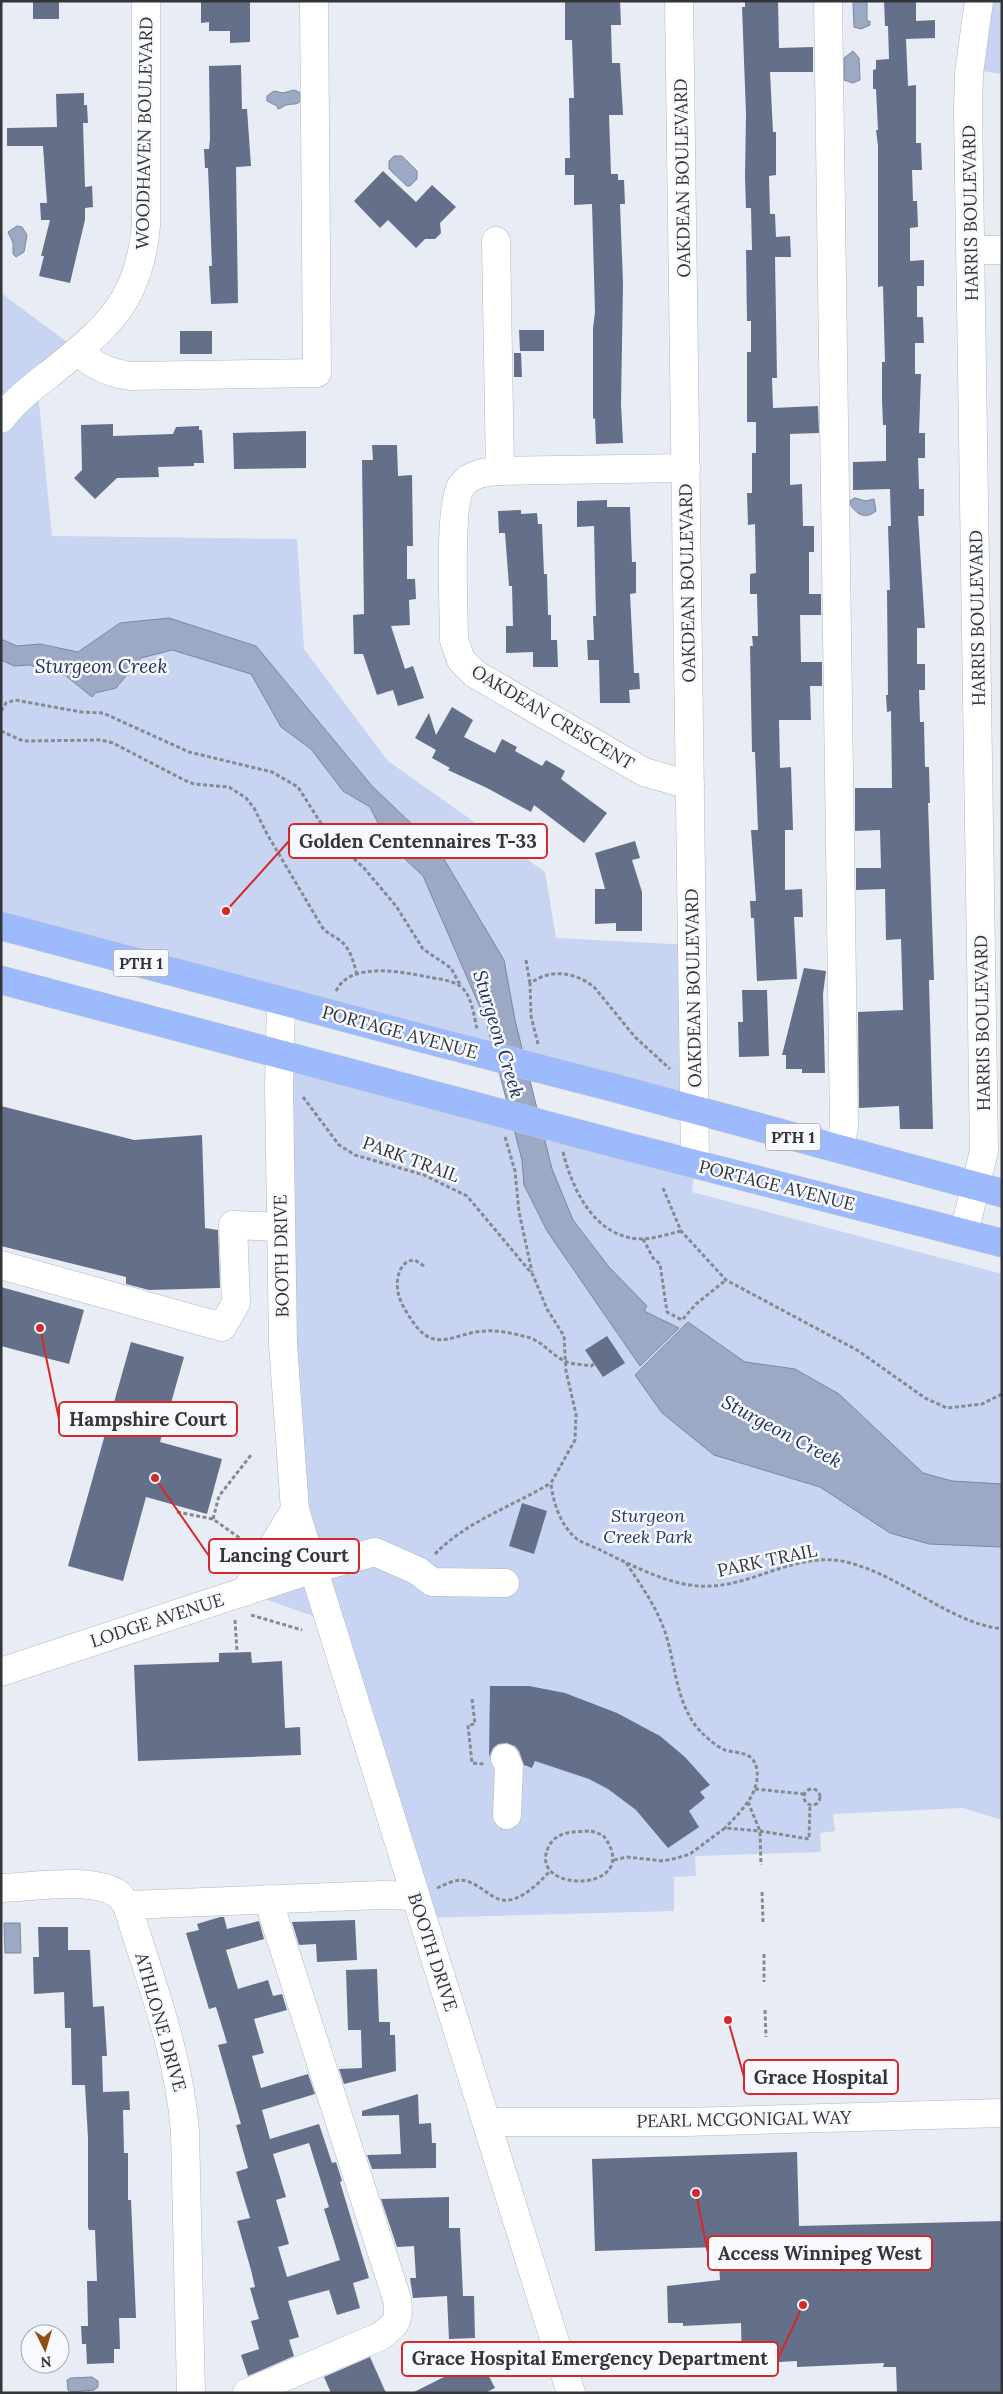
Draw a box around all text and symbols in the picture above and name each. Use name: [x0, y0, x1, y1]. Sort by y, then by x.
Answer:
street label: WOODHAVEN BOULEVARD: [130, 16, 158, 250]
street label: OAKDEAN BOULEVARD: [669, 78, 695, 278]
street label: HARRIS BOULEVARD: [957, 125, 983, 301]
street label: OAKDEAN BOULEVARD: [674, 483, 700, 683]
street label: HARRIS BOULEVARD: [964, 530, 990, 706]
water label: Sturgeon Creek: [35, 654, 167, 678]
street label: OAKDEAN CRESCENT: [467, 659, 639, 775]
callout: Golden Centennaires T-33: [289, 824, 547, 858]
text: Golden Centennaires T-33: [299, 829, 537, 853]
street label: OAKDEAN BOULEVARD: [680, 888, 706, 1088]
street label: HARRIS BOULEVARD: [969, 935, 995, 1111]
road number: PTH 1: [114, 950, 168, 976]
water label: Sturgeon Creek: [468, 967, 530, 1101]
street label: PORTAGE AVENUE: [320, 1000, 480, 1064]
road number: PTH 1: [766, 1124, 820, 1150]
street label: PARK TRAIL: [359, 1131, 463, 1187]
street label: PORTAGE AVENUE: [696, 1154, 858, 1216]
street label: BOOTH DRIVE: [268, 1194, 294, 1318]
water label: Sturgeon Creek: [718, 1389, 846, 1473]
callout: Hampshire Court: [59, 1402, 237, 1436]
text: Hampshire Court: [69, 1407, 228, 1431]
park label: Sturgeon Creek Park: [603, 1504, 693, 1548]
street label: PARK TRAIL: [715, 1538, 820, 1582]
callout: Lancing Court: [209, 1539, 359, 1573]
text: Lancing Court: [219, 1543, 350, 1567]
street label: LODGE AVENUE: [87, 1588, 227, 1652]
street label: BOOTH DRIVE: [403, 1890, 463, 2014]
street label: ATHLONE DRIVE: [130, 1949, 192, 2094]
callout: Grace Hospital: [744, 2060, 898, 2094]
text: Grace Hospital: [754, 2065, 888, 2089]
street label: PEARL MCGONIGAL WAY: [636, 2106, 852, 2132]
callout: Access Winnipeg West: [708, 2236, 932, 2270]
text: Access Winnipeg West: [718, 2241, 923, 2265]
north arrow: [20, 2324, 70, 2374]
callout: Grace Hospital Emergency Department: [402, 2342, 778, 2376]
text: Grace Hospital Emergency Department: [412, 2346, 769, 2370]
text: N: [40, 2353, 52, 2371]

